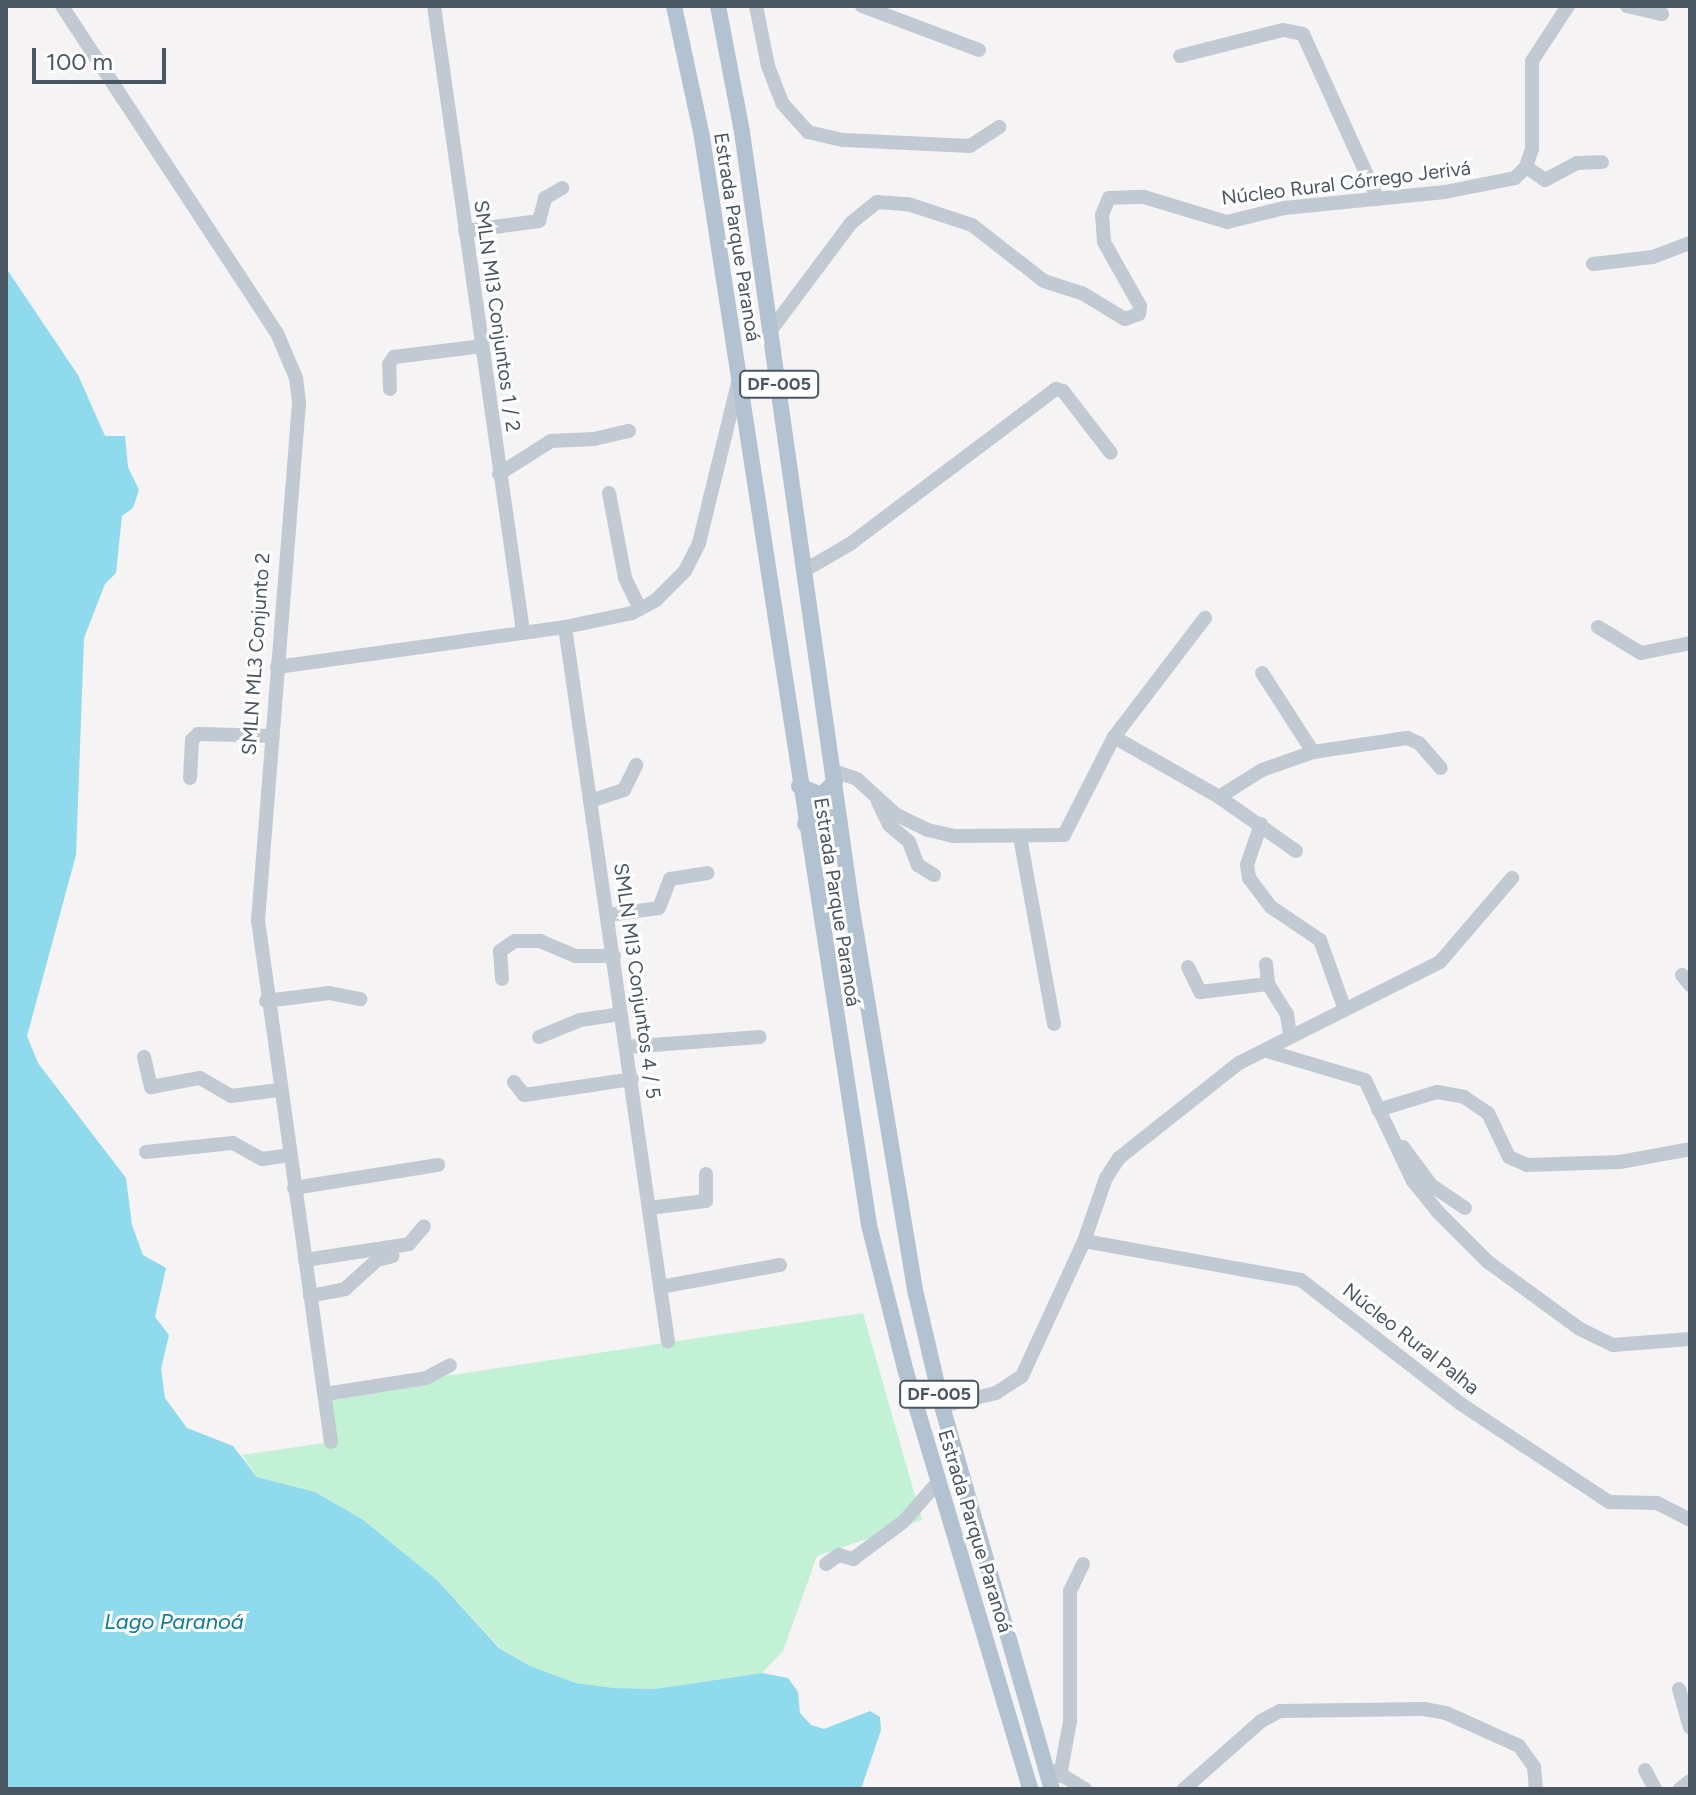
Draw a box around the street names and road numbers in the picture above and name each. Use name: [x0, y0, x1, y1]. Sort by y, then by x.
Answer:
street label: Estrada Parque Paranoá: [709, 131, 765, 343]
street label: Núcleo Rural Córrego Jerivá: [1220, 156, 1472, 210]
street label: SMLN MI3 Conjuntos 1 / 2: [469, 199, 525, 433]
road number: DF-005: [739, 370, 819, 398]
street label: SMLN ML3 Conjunto 2: [237, 552, 275, 756]
street label: Estrada Parque Paranoá: [809, 796, 865, 1008]
street label: SMLN MI3 Conjuntos 4 / 5: [609, 861, 665, 1101]
street label: Núcleo Rural Palha: [1338, 1278, 1484, 1400]
road number: DF-005: [899, 1380, 979, 1408]
street label: Estrada Parque Paranoá: [933, 1427, 1017, 1635]

